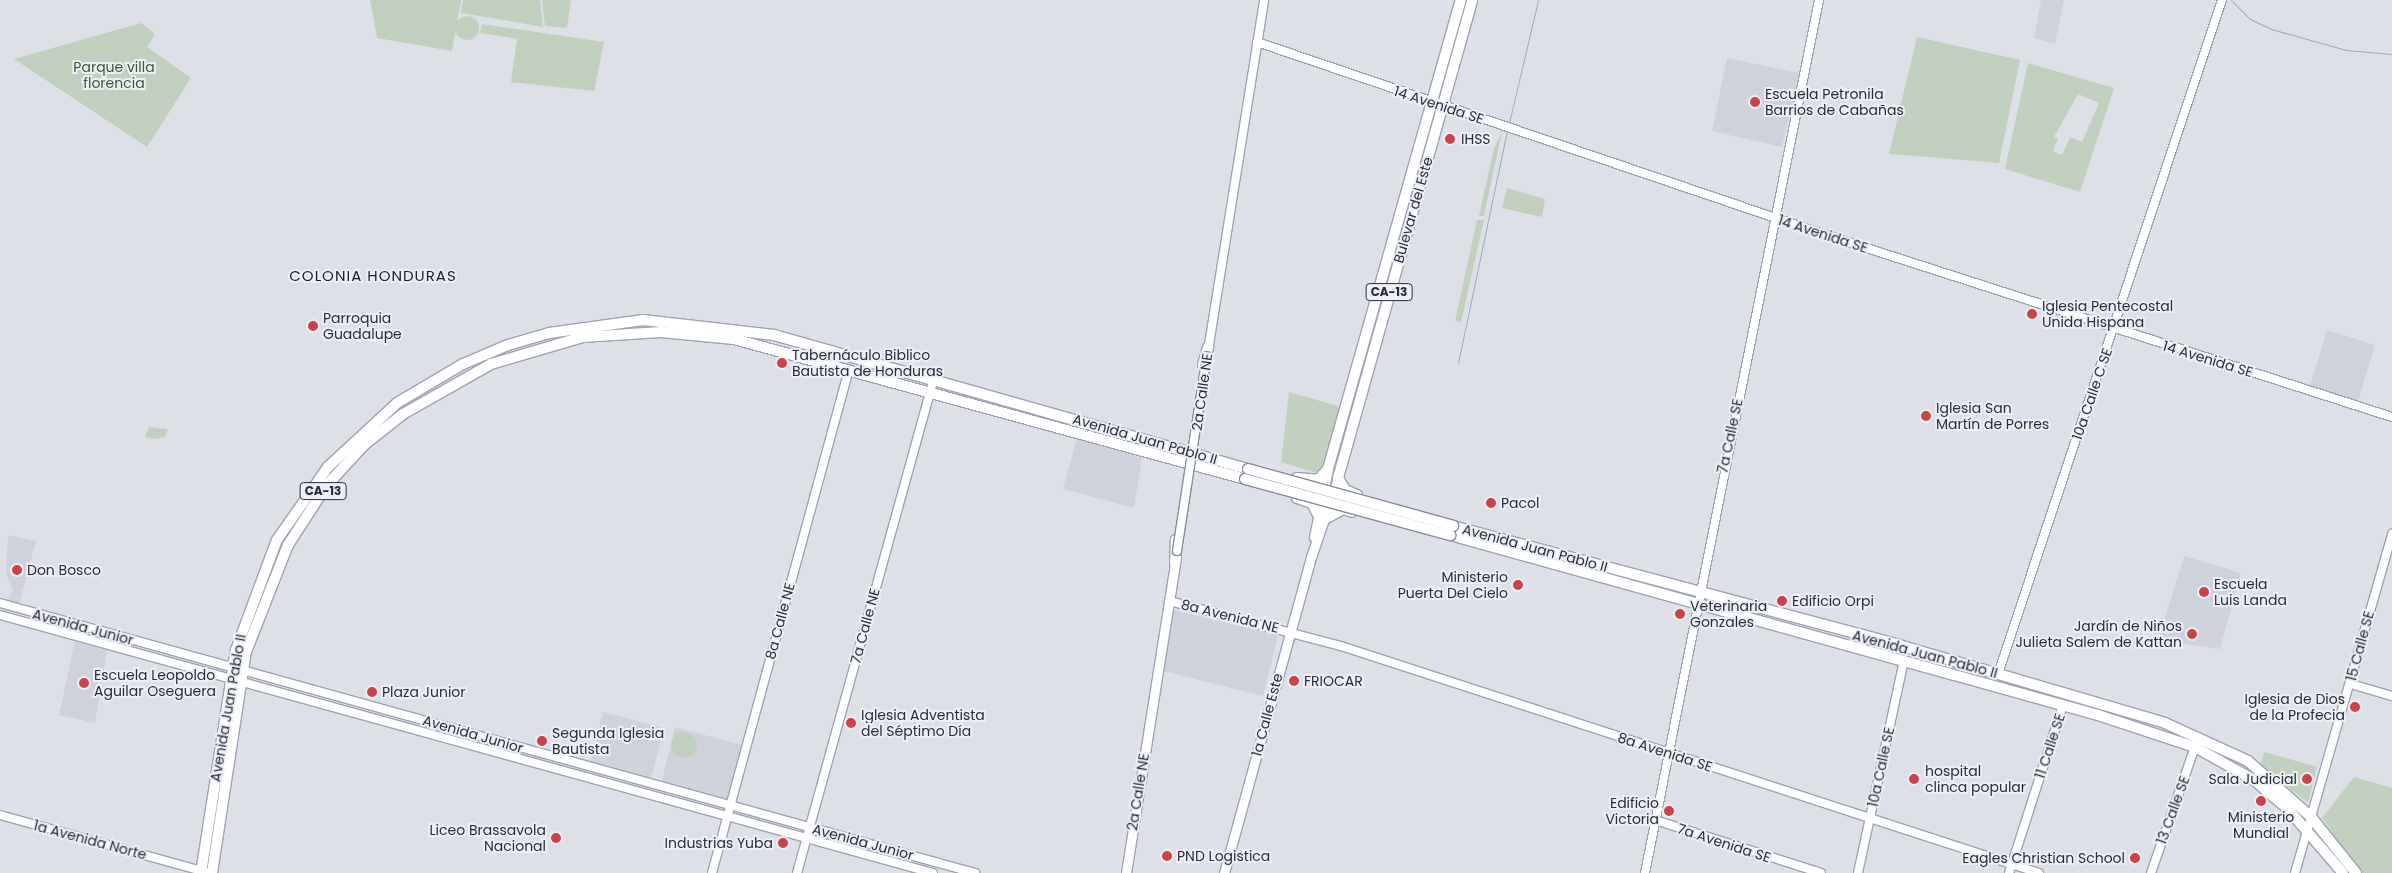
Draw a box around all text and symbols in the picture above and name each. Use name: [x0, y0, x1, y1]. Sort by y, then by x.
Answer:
park label: Parque villa florencia: [73, 59, 155, 92]
street label: 14 Avenida SE: [1392, 83, 1486, 127]
place label: Escuela Petronila Barrios de Cabañas: [1765, 86, 1904, 118]
marker: Escuela Petronila Barrios de Cabañas: [1749, 96, 1761, 108]
place label: IHSS: [1461, 131, 1491, 147]
marker: IHSS: [1443, 132, 1457, 146]
street label: Bulevar del Este: [1390, 155, 1436, 265]
street label: 14 Avenida SE: [1776, 212, 1870, 256]
district label: COLONIA HONDURAS: [287, 267, 459, 285]
road number: CA-13: [1365, 282, 1413, 302]
place label: Iglesia Pentecostal Unida Hispana: [2042, 298, 2173, 331]
marker: Iglesia Pentecostal Unida Hispana: [2026, 308, 2038, 320]
place label: Parroquia Guadalupe: [323, 310, 402, 342]
marker: Parroquia Guadalupe: [307, 320, 319, 332]
street label: 14 Avenida SE: [2161, 337, 2255, 381]
street label: 10a Calle C SE: [2068, 346, 2116, 442]
place label: Tabernáculo Biblico Bautista de Honduras: [792, 347, 943, 380]
street label: 2a Calle NE: [1188, 352, 1216, 432]
marker: Tabernáculo Biblico Bautista de Honduras: [776, 357, 788, 369]
street label: 7a Calle SE: [1714, 397, 1746, 475]
place label: Iglesia San Martín de Porres: [1936, 400, 2049, 432]
street label: Avenida Juan Pablo II: [1071, 410, 1219, 468]
marker: Iglesia San Martín de Porres: [1920, 410, 1932, 422]
road number: CA-13: [299, 482, 347, 501]
place label: Pacol: [1501, 495, 1539, 511]
marker: Pacol: [1485, 497, 1497, 509]
street label: Avenida Juan Pablo II: [1461, 521, 1609, 575]
place label: Don Bosco: [27, 562, 101, 578]
marker: Don Bosco: [11, 564, 23, 576]
place label: Ministerio Puerta Del Cielo: [1398, 569, 1508, 602]
place label: Escuela Luis Landa: [2214, 576, 2287, 608]
marker: Ministerio Puerta Del Cielo: [1512, 579, 1524, 591]
street label: 8a Calle NE: [762, 581, 798, 661]
street label: 7a Calle NE: [847, 586, 883, 666]
marker: Escuela Luis Landa: [2198, 586, 2210, 598]
place label: Edificio Orpi: [1792, 593, 1874, 609]
marker: Edificio Orpi: [1776, 595, 1788, 607]
street label: 8a Avenida NE: [1179, 596, 1281, 636]
place label: Veterinaria Gonzales: [1690, 598, 1767, 630]
street label: Avenida Junior: [31, 605, 135, 649]
marker: Veterinaria Gonzales: [1674, 608, 1686, 620]
street label: 15 Calle SE: [2343, 609, 2377, 683]
place label: Jardín de Niños Julieta Salem de Kattan: [2015, 618, 2182, 650]
street label: Avenida Juan Pablo II: [1851, 627, 1999, 681]
marker: Jardín de Niños Julieta Salem de Kattan: [2186, 628, 2198, 640]
street label: Avenida Juan Pablo II: [207, 633, 249, 783]
place label: Escuela Leopoldo Aguilar Oseguera: [94, 667, 216, 700]
street label: 1a Calle Este: [1248, 672, 1286, 758]
place label: FRIOCAR: [1304, 673, 1363, 689]
marker: FRIOCAR: [1288, 675, 1300, 687]
marker: Escuela Leopoldo Aguilar Oseguera: [78, 677, 90, 689]
place label: Plaza Junior: [382, 684, 466, 700]
marker: Plaza Junior: [366, 686, 378, 698]
place label: Iglesia de Dios de la Profecia: [2245, 691, 2345, 724]
marker: Iglesia de Dios de la Profecia: [2349, 701, 2361, 713]
place label: Iglesia Adventista del Séptimo Día: [861, 707, 985, 740]
street label: 11 Calle SE: [2032, 711, 2068, 781]
street label: Avenida Junior: [421, 712, 525, 756]
marker: Iglesia Adventista del Séptimo Día: [845, 717, 857, 729]
place label: Segunda Iglesia Bautista: [552, 725, 664, 758]
street label: 10a Calle SE: [1864, 725, 1898, 809]
street label: 8a Avenida SE: [1616, 729, 1714, 775]
marker: Segunda Iglesia Bautista: [536, 735, 548, 747]
street label: 2a Calle NE: [1124, 752, 1152, 832]
place label: hospital clinca popular: [1925, 763, 2026, 796]
place label: Sala Judicial: [2209, 771, 2297, 787]
marker: hospital clinca popular: [1907, 772, 1921, 786]
marker: Sala Judicial: [2301, 773, 2313, 785]
street label: 13 Calle SE: [2153, 774, 2193, 846]
place label: Edificio Victoria: [1605, 795, 1659, 828]
marker: Ministerio Mundial: [2255, 795, 2267, 807]
marker: Edificio Victoria: [1663, 805, 1675, 817]
place label: Ministerio Mundial: [2228, 809, 2294, 842]
street label: 1a Avenida Norte: [32, 817, 148, 863]
street label: Avenida Junior: [811, 820, 915, 864]
street label: 7a Avenida SE: [1675, 820, 1773, 866]
place label: Liceo Brassavola Nacional: [430, 822, 546, 854]
marker: Liceo Brassavola Nacional: [550, 832, 562, 844]
place label: Industrias Yuba: [665, 835, 773, 851]
marker: Industrias Yuba: [777, 837, 789, 849]
place label: PND Logistica: [1177, 848, 1270, 864]
marker: PND Logistica: [1161, 850, 1173, 862]
place label: Eagles Christian School: [1962, 850, 2125, 866]
marker: Eagles Christian School: [2129, 852, 2141, 864]

